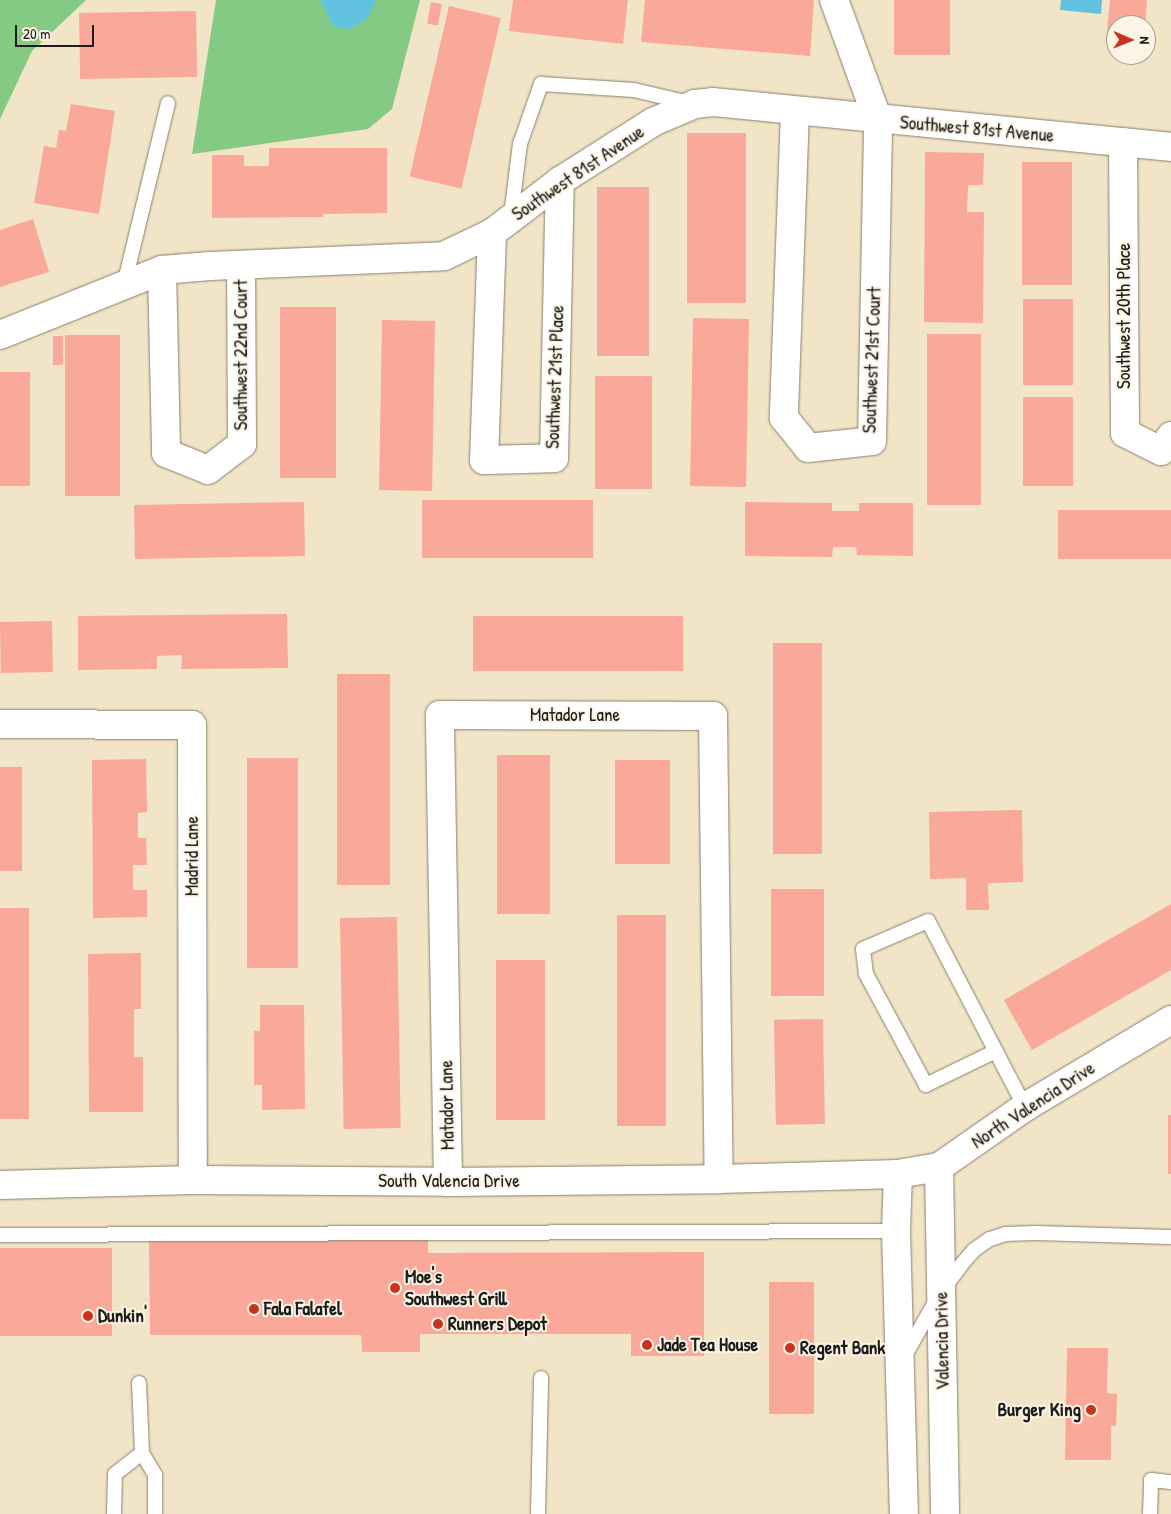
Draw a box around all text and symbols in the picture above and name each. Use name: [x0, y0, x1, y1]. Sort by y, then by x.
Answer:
scale bar: [18, 15, 96, 47]
north arrow: [1106, 15, 1156, 65]
text: 20 m: [23, 23, 50, 44]
text: N: [1136, 36, 1155, 44]
street label: Southwest 81st Avenue: [899, 111, 1055, 147]
street label: Southwest 81st Avenue: [508, 120, 648, 226]
street label: Southwest 20th Place: [1113, 243, 1135, 389]
street label: Southwest 22nd Court: [230, 280, 252, 430]
street label: Southwest 21st Court: [858, 286, 886, 434]
street label: Southwest 21st Place: [541, 305, 569, 449]
street label: Matador Lane: [530, 704, 620, 726]
street label: Madrid Lane: [181, 816, 203, 896]
street label: North Valencia Drive: [967, 1057, 1099, 1153]
street label: Matador Lane: [435, 1060, 459, 1150]
street label: South Valencia Drive: [378, 1170, 520, 1192]
place label: Moe's Southwest Grill: [405, 1266, 507, 1310]
marker: Moe's Southwest Grill: [389, 1282, 401, 1294]
street label: Valencia Drive: [930, 1292, 954, 1390]
place label: Fala Falafel: [264, 1298, 342, 1320]
marker: Fala Falafel: [248, 1303, 260, 1315]
place label: Dunkin': [98, 1305, 147, 1327]
marker: Dunkin': [82, 1310, 94, 1322]
place label: Runners Depot: [448, 1313, 547, 1335]
marker: Runners Depot: [432, 1318, 444, 1330]
place label: Jade Tea House: [657, 1334, 758, 1356]
place label: Regent Bank: [800, 1337, 885, 1359]
marker: Jade Tea House: [641, 1339, 653, 1351]
marker: Regent Bank: [784, 1342, 796, 1354]
place label: Burger King: [998, 1399, 1081, 1421]
marker: Burger King: [1085, 1404, 1097, 1416]

